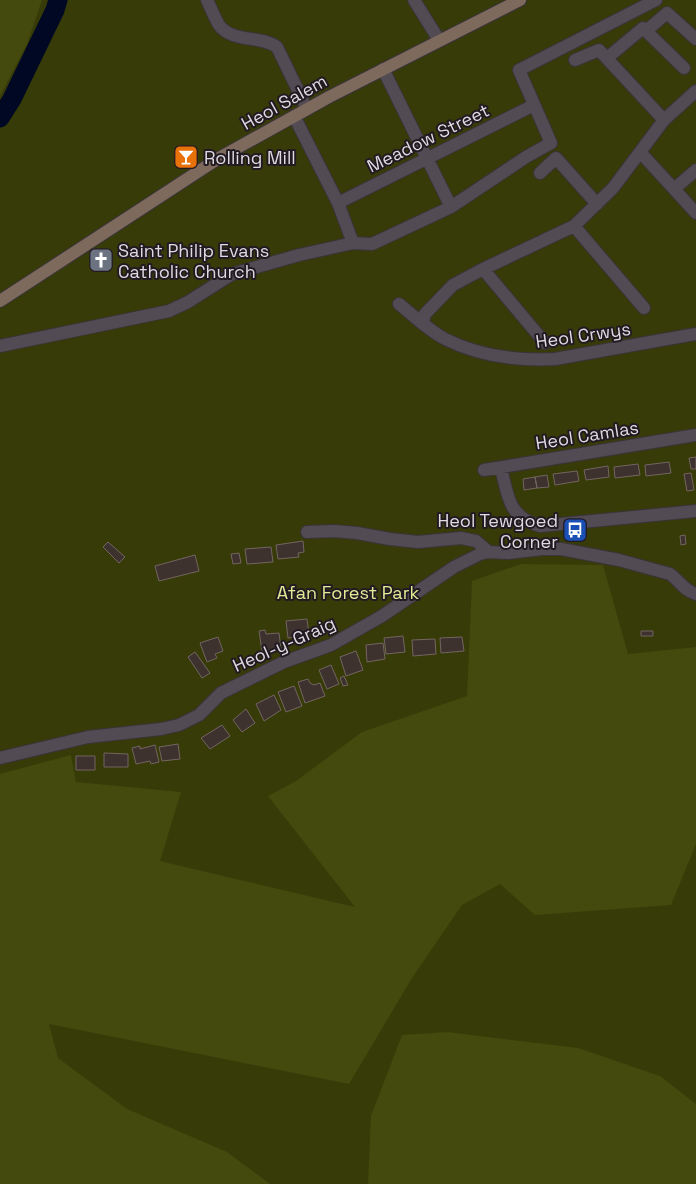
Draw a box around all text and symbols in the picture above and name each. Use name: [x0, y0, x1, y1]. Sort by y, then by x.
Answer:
street label: Heol Salem: [237, 69, 331, 135]
street label: Meadow Street: [363, 99, 493, 177]
bar icon: Rolling Mill: [173, 144, 199, 170]
place label: Rolling Mill: [204, 146, 296, 169]
place label: Saint Philip Evans Catholic Church: [118, 239, 269, 283]
church icon: Saint Philip Evans Catholic Church: [88, 247, 114, 273]
street label: Heol Crwys: [534, 317, 632, 353]
street label: Heol Camlas: [534, 415, 640, 455]
place label: Heol Tewgoed Corner: [437, 509, 558, 553]
bus stop icon: Heol Tewgoed Corner: [562, 517, 588, 543]
park label: Afan Forest Park: [277, 581, 419, 604]
street label: Heol-y-Graig: [229, 611, 339, 677]

